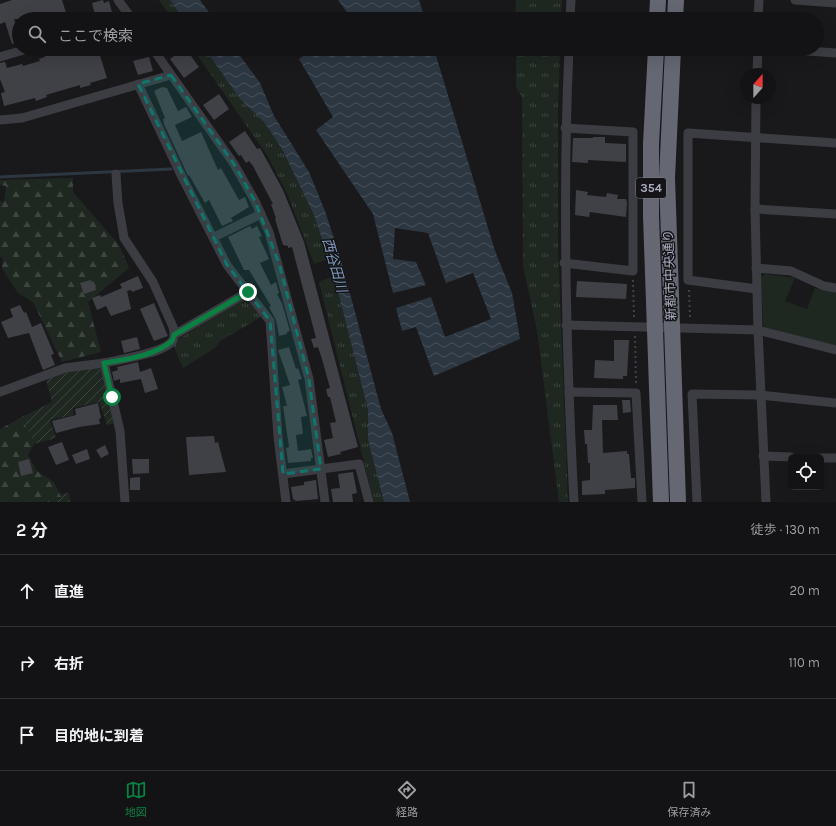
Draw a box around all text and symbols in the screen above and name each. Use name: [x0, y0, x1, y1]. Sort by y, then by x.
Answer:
search box: [12, 12, 824, 56]
icon: search: [26, 23, 48, 45]
text: ここで検索: [58, 27, 133, 45]
north arrow: [740, 68, 776, 104]
road number: 354: [636, 178, 666, 198]
street label: 新都市中央通り: [660, 229, 679, 321]
water label: 西谷田川: [319, 236, 351, 296]
route end: [239, 283, 257, 301]
route start: [103, 388, 121, 406]
map controls: [788, 454, 824, 490]
button: locate: [788, 454, 824, 490]
text: 2 分: [16, 520, 48, 540]
text: 徒歩 · 130 m: [751, 522, 820, 537]
icon: ahead: [16, 580, 38, 602]
text: 直進: [54, 583, 84, 601]
text: 20 m: [790, 583, 820, 598]
icon: right: [16, 652, 38, 674]
text: 右折: [54, 655, 84, 673]
text: 110 m: [788, 655, 820, 670]
icon: arrive: [16, 724, 38, 746]
text: 目的地に到着: [54, 727, 144, 745]
tab: 地図: [125, 779, 147, 819]
tab: 経路: [396, 779, 418, 819]
tab: 保存済み: [667, 779, 711, 819]

